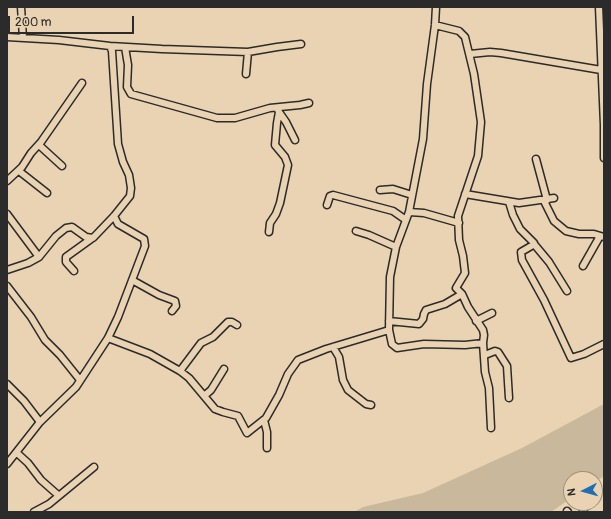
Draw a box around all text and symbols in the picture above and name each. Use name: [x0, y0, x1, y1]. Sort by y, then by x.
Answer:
scale bar: [10, 8, 136, 34]
text: 200 m: [15, 15, 51, 30]
north arrow: [563, 471, 603, 511]
text: N: [565, 488, 578, 497]

